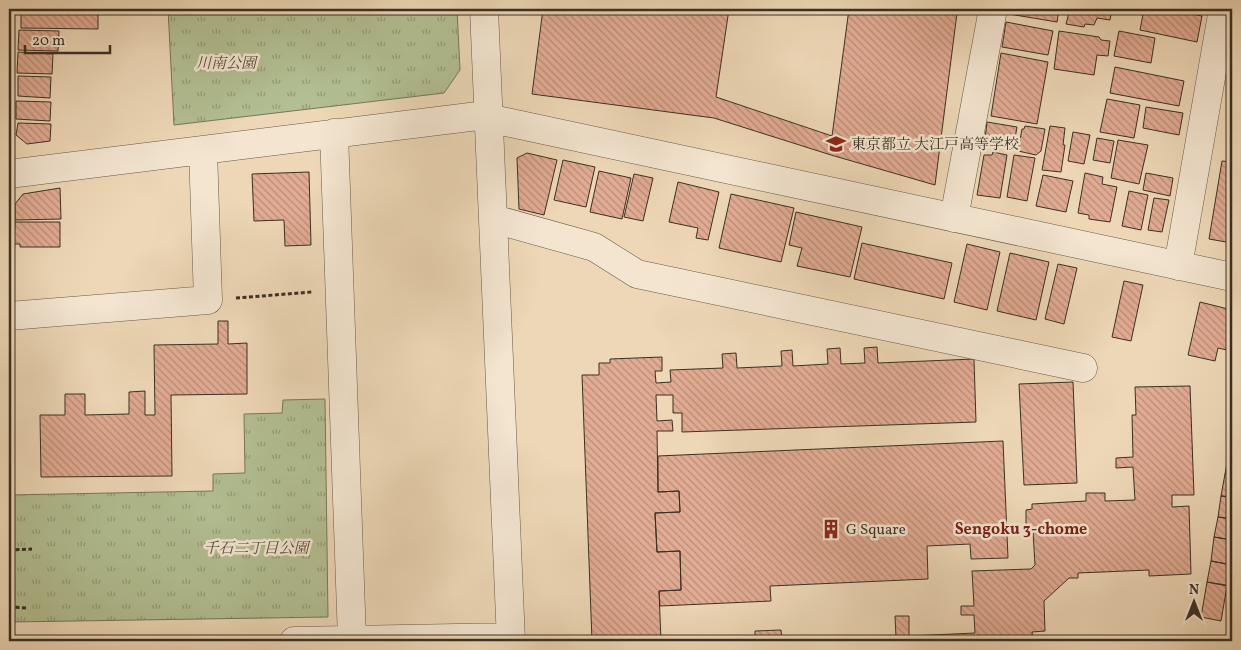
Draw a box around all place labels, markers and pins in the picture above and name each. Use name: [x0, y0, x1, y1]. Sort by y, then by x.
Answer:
school or university icon: 東京都立 大江戸高等学校: [825, 133, 847, 155]
place label: 東京都立 大江戸高等学校: [851, 135, 1019, 156]
building icon: G Square: [820, 518, 842, 540]
place label: G Square: [846, 520, 906, 541]

